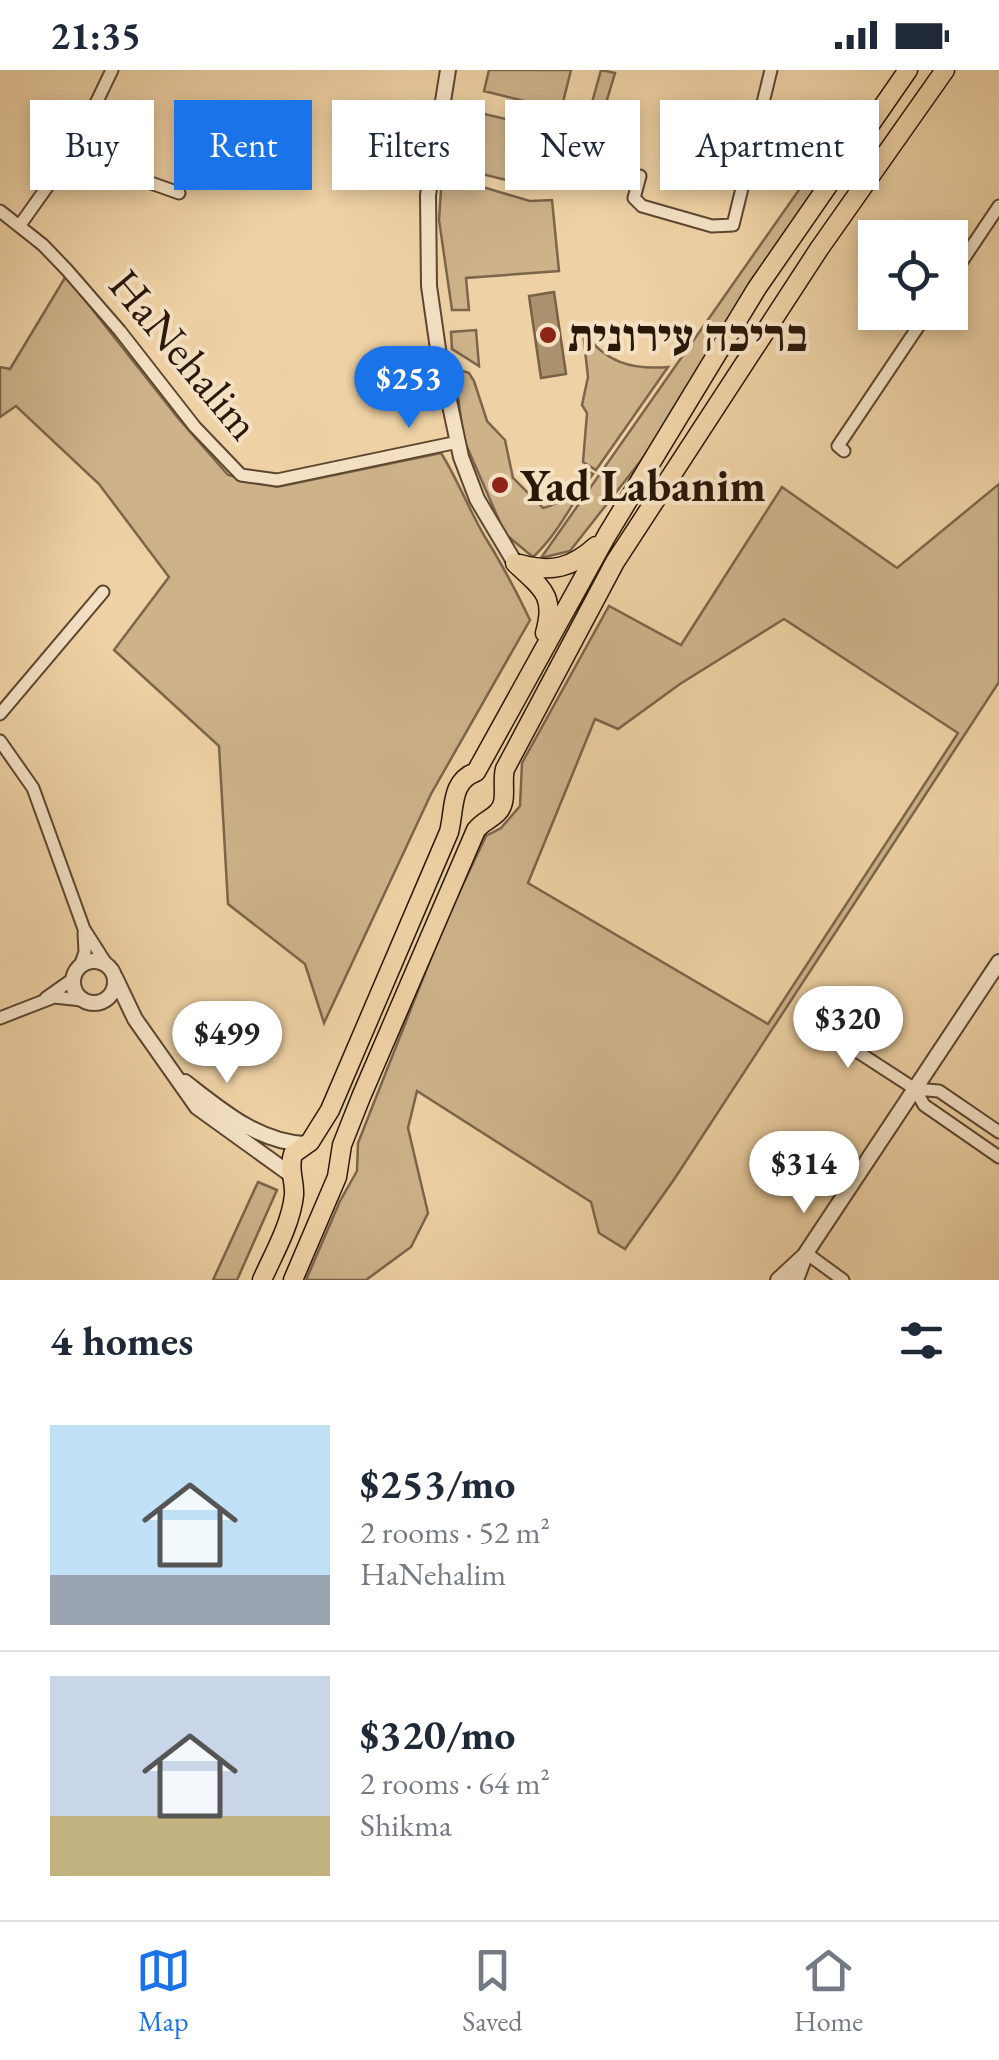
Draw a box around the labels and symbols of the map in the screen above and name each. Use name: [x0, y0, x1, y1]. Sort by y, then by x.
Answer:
street label: HaNehalim: [97, 257, 273, 451]
place label: בריכה עירונית: [568, 306, 808, 364]
marker: בריכה עירונית: [537, 324, 559, 346]
pin: $253: [350, 346, 468, 431]
place label: Yad Labanim: [520, 456, 766, 514]
marker: Yad Labanim: [489, 474, 511, 496]
pin: $320: [789, 986, 907, 1071]
pin: $499: [168, 1001, 286, 1086]
pin: $314: [745, 1131, 863, 1216]

